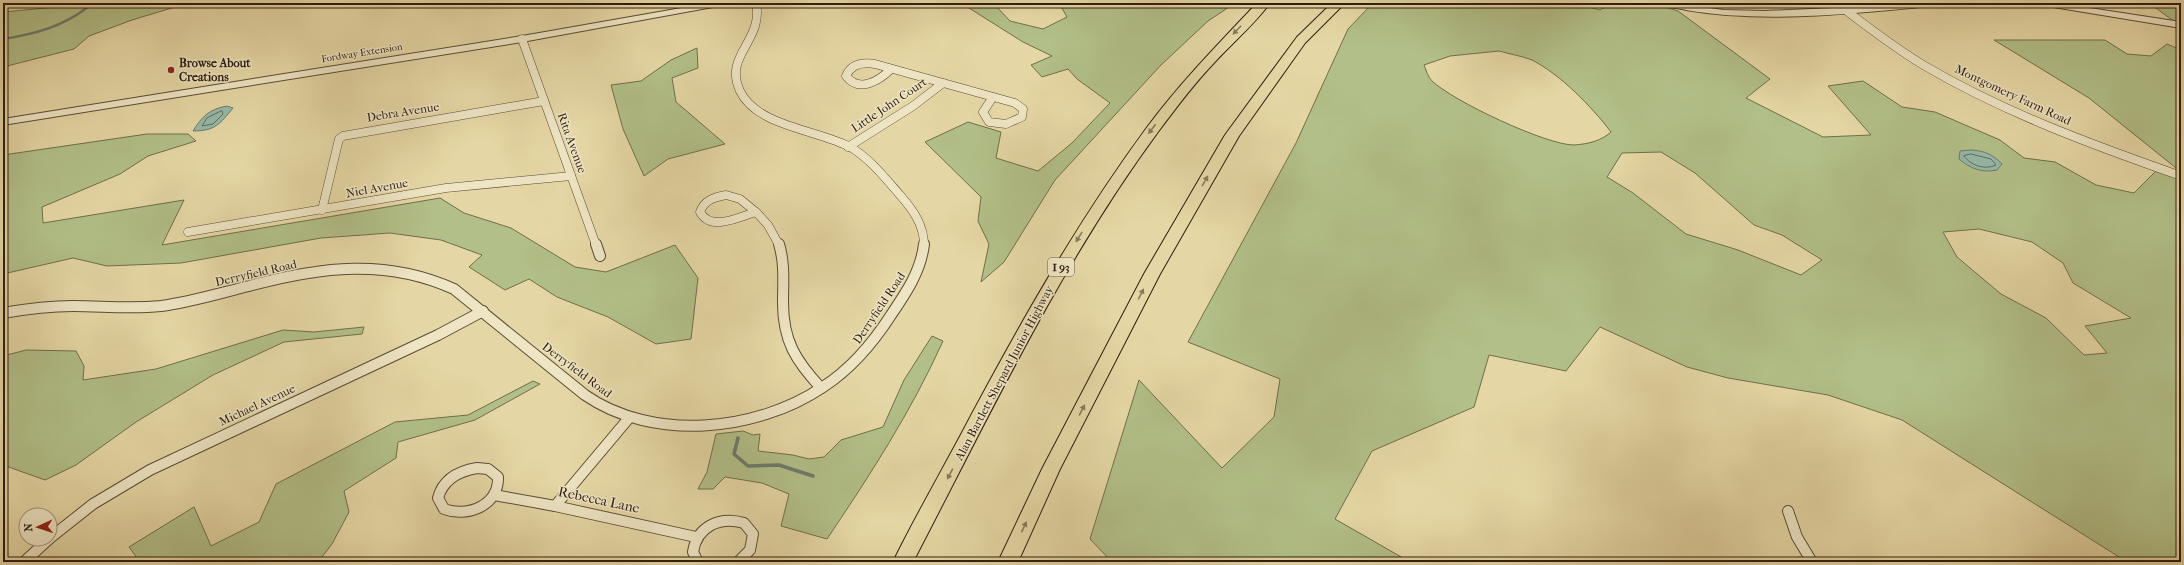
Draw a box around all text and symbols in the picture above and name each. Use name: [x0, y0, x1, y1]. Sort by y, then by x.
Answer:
one-way arrow: [1232, 25, 1241, 35]
street label: Fordway Extension: [321, 41, 404, 65]
place label: Browse About Creations: [179, 56, 251, 84]
street label: Montgomery Farm Road: [1953, 62, 2074, 128]
marker: Browse About Creations: [166, 65, 176, 75]
street label: Little John Court: [849, 74, 930, 135]
street label: Debra Avenue: [366, 99, 440, 125]
street label: Rita Avenue: [555, 111, 589, 175]
one-way arrow: [1148, 124, 1156, 135]
one-way arrow: [1202, 175, 1209, 187]
street label: Niel Avenue: [345, 176, 409, 200]
one-way arrow: [1076, 231, 1083, 243]
street label: Derryfield Road: [214, 257, 299, 289]
road number: I 93: [1048, 258, 1074, 276]
street label: Derryfield Road: [850, 269, 908, 346]
street label: Alan Bartlett Shepard Junior Highway: [951, 283, 1056, 464]
one-way arrow: [1138, 289, 1144, 300]
street label: Derryfield Road: [540, 339, 615, 401]
street label: Michael Avenue: [217, 381, 297, 429]
one-way arrow: [1079, 404, 1085, 416]
one-way arrow: [946, 468, 953, 479]
street label: Rebecca Lane: [557, 483, 641, 517]
north arrow: [18, 507, 58, 547]
one-way arrow: [1021, 521, 1027, 532]
text: N: [22, 522, 35, 532]

